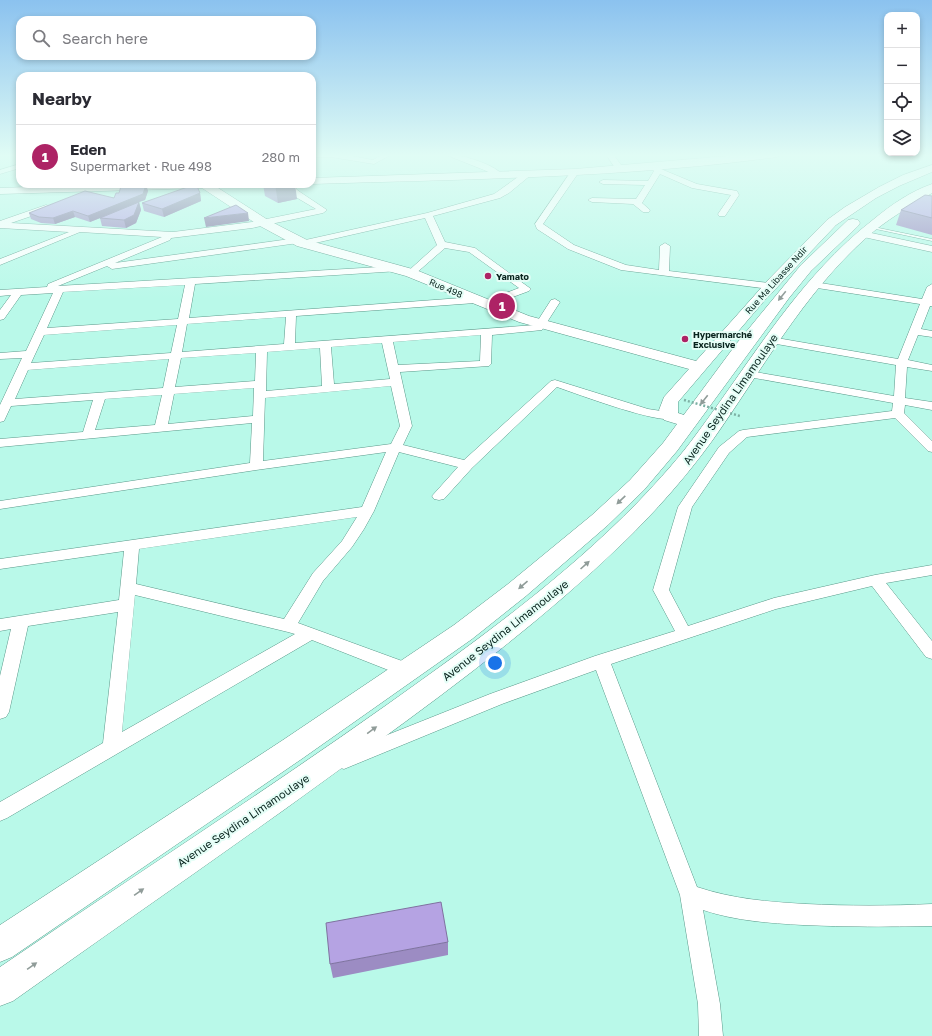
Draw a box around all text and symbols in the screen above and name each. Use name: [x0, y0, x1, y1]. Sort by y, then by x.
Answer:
map controls: [884, 12, 920, 156]
button: +: [884, 12, 920, 48]
search box: [16, 16, 316, 60]
icon: search: [30, 27, 52, 49]
text: Search here: [62, 29, 148, 47]
button: −: [884, 48, 920, 84]
button: locate: [884, 84, 920, 120]
text: Nearby: [32, 88, 92, 109]
button: layers: [884, 120, 920, 156]
text: Eden: [70, 140, 106, 158]
text: 1: [42, 149, 48, 165]
text: 280 m: [262, 149, 300, 165]
text: Supermarket · Rue 498: [70, 158, 212, 174]
street label: Rue Ma Libasse Ndir: [743, 243, 810, 316]
marker: Yamato: [483, 271, 493, 281]
place label: Yamato: [496, 271, 529, 282]
street label: Rue 498: [428, 276, 464, 300]
pin: 1: [489, 291, 515, 321]
one-way arrow: [778, 291, 786, 302]
place label: Hypermarché Exclusive: [693, 329, 753, 350]
street label: Avenue Seydina Limamoulaye: [680, 331, 780, 467]
marker: Hypermarché Exclusive: [680, 334, 690, 344]
one-way arrow: [700, 395, 708, 406]
one-way arrow: [616, 495, 626, 505]
one-way arrow: [580, 560, 591, 569]
street label: Avenue Seydina Limamoulaye: [439, 577, 571, 683]
one-way arrow: [518, 580, 528, 590]
your location: [485, 653, 505, 673]
one-way arrow: [367, 726, 378, 734]
street label: Avenue Seydina Limamoulaye: [175, 771, 311, 869]
one-way arrow: [133, 888, 144, 896]
one-way arrow: [27, 962, 37, 970]

